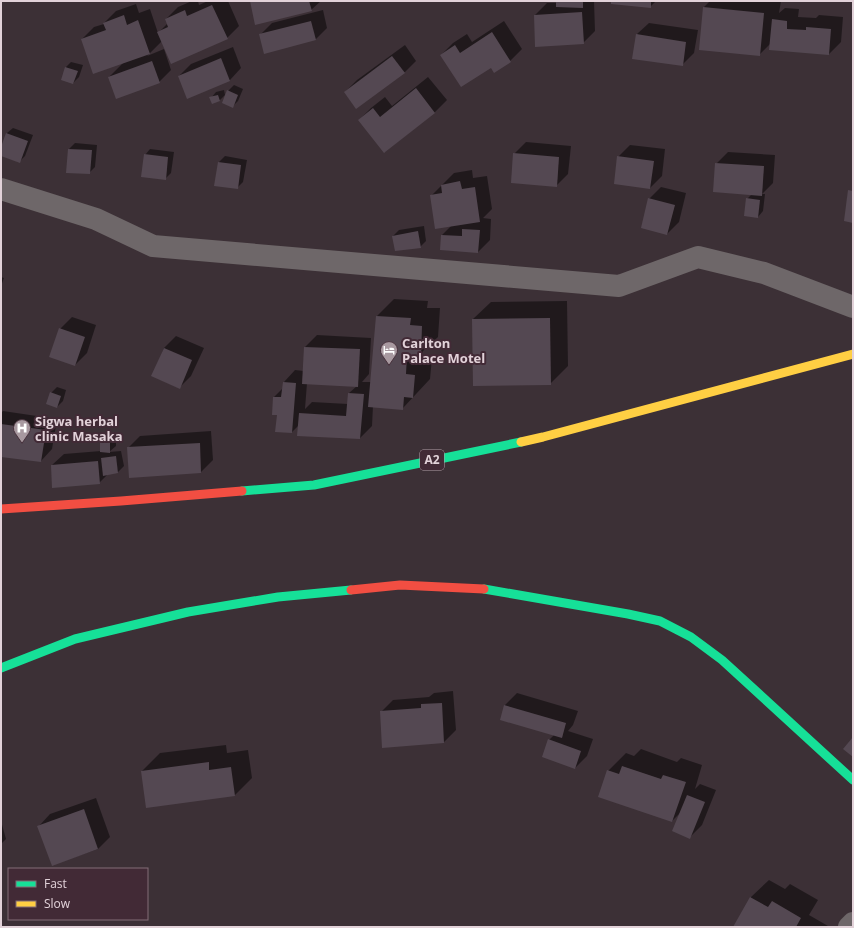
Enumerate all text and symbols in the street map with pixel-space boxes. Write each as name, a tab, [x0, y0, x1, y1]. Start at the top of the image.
place label: Carlton Palace Motel	[402, 334, 485, 367]
hotel icon: Carlton Palace Motel	[379, 340, 399, 365]
place label: Sigwa herbal clinic Masaka	[35, 412, 123, 445]
hospital icon: Sigwa herbal clinic Masaka	[12, 418, 32, 443]
road number: A2	[420, 450, 444, 470]
legend	[8, 868, 148, 920]
text: Fast	[44, 875, 67, 892]
text: Slow	[44, 895, 71, 912]

